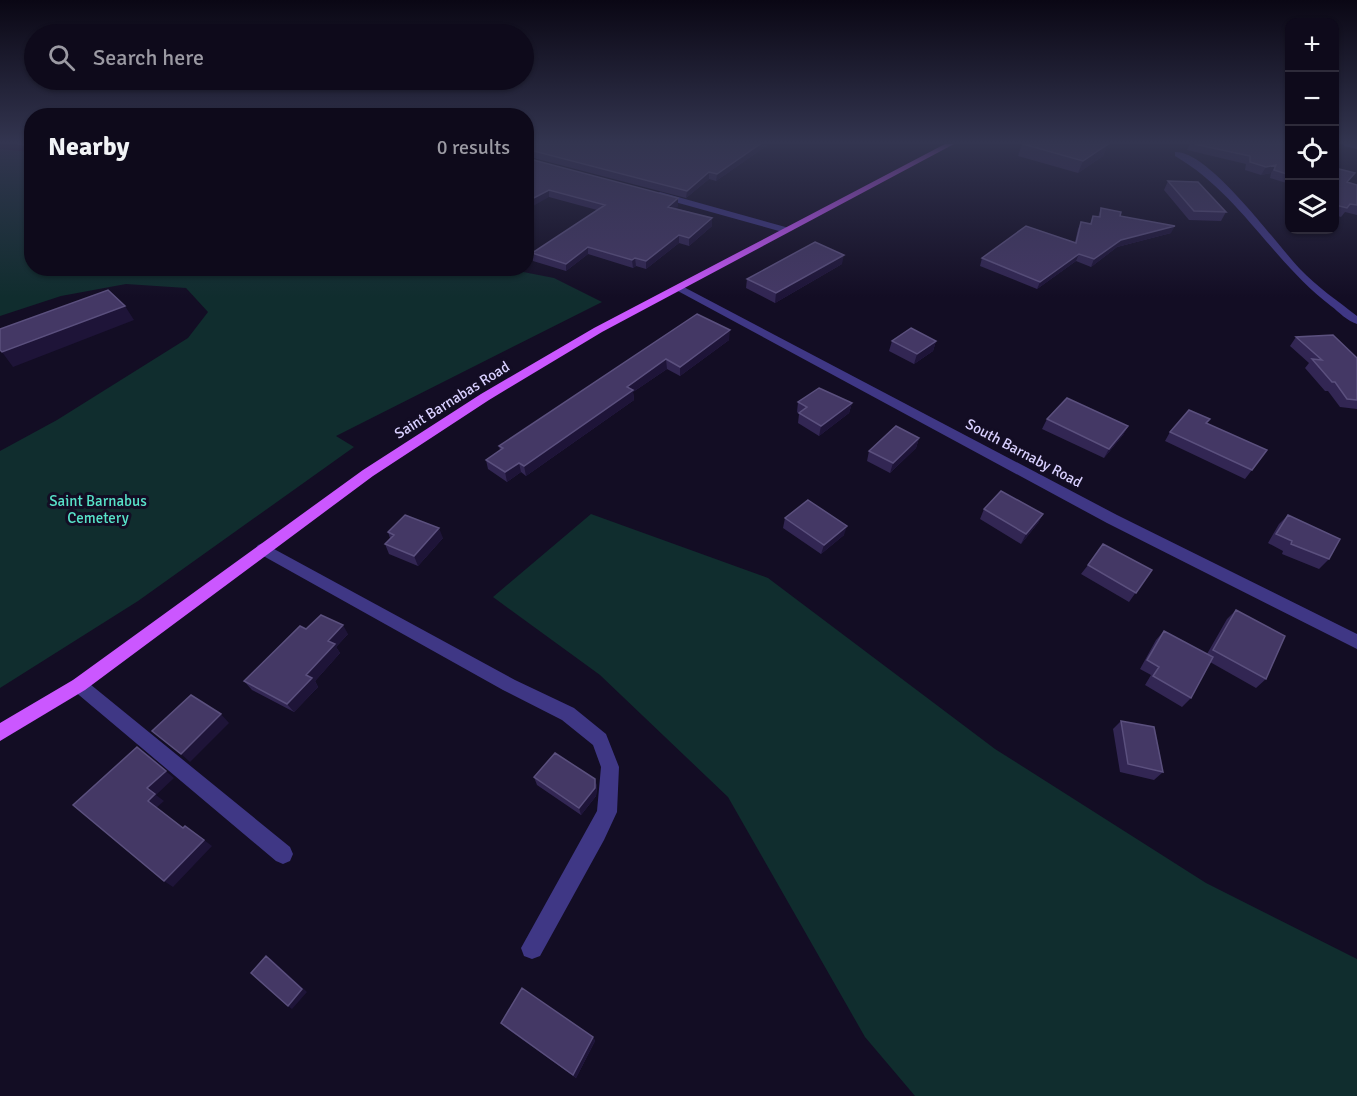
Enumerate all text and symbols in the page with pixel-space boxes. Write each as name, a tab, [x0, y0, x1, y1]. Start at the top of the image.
map controls	[1285, 18, 1339, 234]
button: +	[1285, 18, 1339, 72]
search box	[24, 24, 534, 90]
icon: search	[45, 41, 78, 74]
text: Search here	[93, 44, 204, 71]
button: −	[1285, 72, 1339, 126]
button: locate	[1285, 126, 1339, 180]
text: Nearby	[48, 131, 129, 163]
text: 0 results	[437, 135, 510, 160]
button: layers	[1285, 180, 1339, 234]
street label: Saint Barnabas Road	[391, 357, 513, 443]
street label: South Barnaby Road	[963, 415, 1085, 491]
park label: Saint Barnabus Cemetery	[49, 492, 147, 527]

